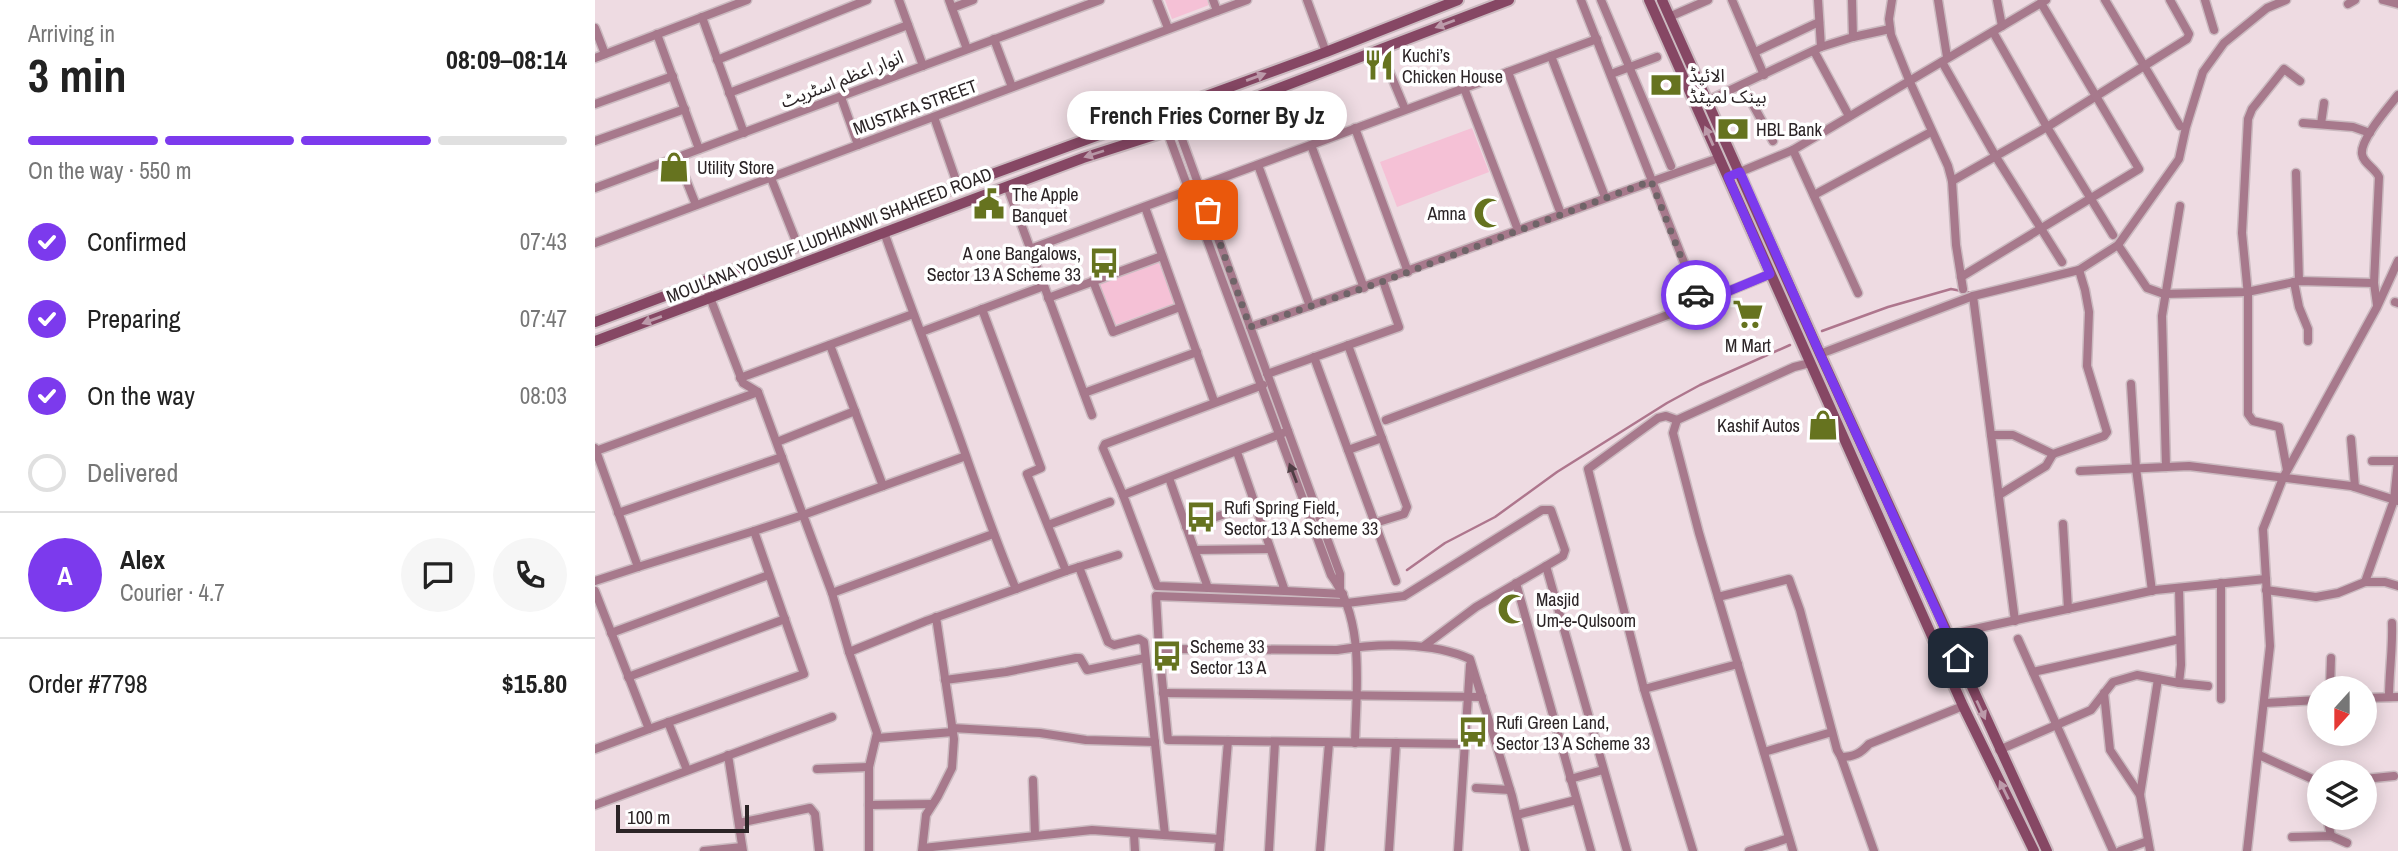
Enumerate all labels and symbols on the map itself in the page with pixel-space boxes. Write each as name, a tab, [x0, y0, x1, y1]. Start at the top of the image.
one-way arrow	[1435, 19, 1456, 30]
place label: Kuchi’s Chicken House	[1402, 43, 1503, 89]
street label: انوار اعظم اسٹریٹ	[777, 44, 907, 115]
restaurant icon: Kuchi’s Chicken House	[1362, 48, 1396, 82]
place label: الائیڈ بینک لمیٹڈ	[1689, 63, 1766, 109]
bank icon: الائیڈ بینک لمیٹڈ	[1649, 68, 1683, 102]
one-way arrow	[1246, 72, 1267, 83]
street label: MUSTAFA STREET	[850, 73, 980, 141]
callout: French Fries Corner By Jz	[1068, 91, 1348, 140]
bank icon: HBL Bank	[1716, 112, 1750, 146]
place label: HBL Bank	[1756, 117, 1823, 142]
one-way arrow	[1703, 125, 1714, 146]
one-way arrow	[1084, 149, 1105, 160]
shop icon: Utility Store	[657, 150, 691, 184]
place label: Utility Store	[697, 155, 774, 180]
street label: MOULANA YOUSUF LUDHIANWI SHAHEED ROAD	[663, 161, 995, 309]
pin	[1178, 180, 1238, 240]
place label: The Apple Banquet	[1012, 182, 1078, 228]
public building icon: The Apple Banquet	[972, 187, 1006, 221]
mosque icon: Amna	[1472, 196, 1506, 230]
place label: Amna	[1426, 201, 1466, 226]
place label: A one Bangalows, Sector 13 A Scheme 33	[927, 241, 1081, 287]
bus stop icon: A one Bangalows, Sector 13 A Scheme 33	[1087, 246, 1121, 280]
courier	[1661, 260, 1731, 330]
supermarket icon: M Mart	[1731, 297, 1765, 331]
one-way arrow	[641, 315, 662, 326]
place label: M Mart	[1725, 333, 1771, 358]
shop icon: Kashif Autos	[1806, 408, 1840, 442]
place label: Kashif Autos	[1717, 413, 1800, 438]
one-way arrow	[1287, 462, 1298, 483]
place label: Rufi Spring Field, Sector 13 A Scheme 33	[1224, 495, 1378, 541]
bus stop icon: Rufi Spring Field, Sector 13 A Scheme 33	[1184, 500, 1218, 534]
place label: Masjid Um-e-Qulsoom	[1536, 587, 1636, 633]
mosque icon: Masjid Um-e-Qulsoom	[1496, 592, 1530, 626]
pin	[1928, 628, 1988, 688]
place label: Scheme 33 Sector 13 A	[1190, 634, 1266, 680]
bus stop icon: Scheme 33 Sector 13 A	[1150, 639, 1184, 673]
north arrow	[2307, 676, 2377, 746]
one-way arrow	[1975, 700, 1987, 720]
place label: Rufi Green Land, Sector 13 A Scheme 33	[1496, 710, 1650, 756]
bus stop icon: Rufi Green Land, Sector 13 A Scheme 33	[1456, 715, 1490, 749]
one-way arrow	[1998, 780, 2010, 800]
scale bar	[616, 802, 749, 834]

